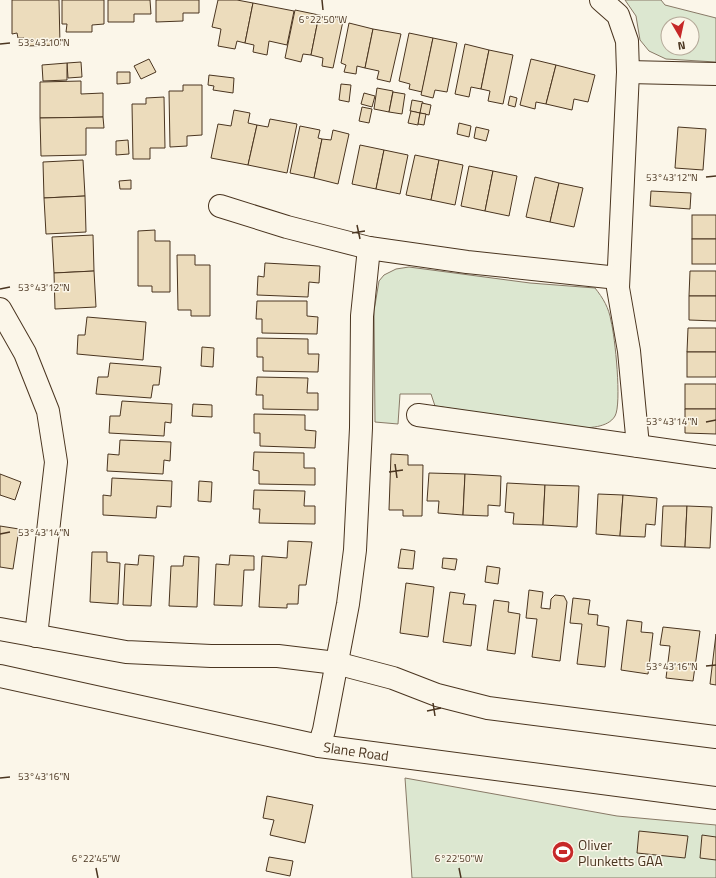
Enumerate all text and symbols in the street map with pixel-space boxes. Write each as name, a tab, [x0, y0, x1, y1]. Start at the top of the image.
text: 6°22'50"W	[299, 12, 347, 27]
north arrow	[660, 16, 700, 56]
text: 53°43'10"N	[18, 35, 70, 50]
text: N	[677, 37, 687, 54]
text: 53°43'12"N	[646, 170, 698, 185]
text: 53°43'12"N	[18, 280, 70, 295]
text: 53°43'14"N	[646, 414, 698, 429]
text: 53°43'14"N	[18, 525, 70, 540]
text: 53°43'16"N	[646, 659, 698, 674]
street label: Slane Road	[322, 736, 390, 766]
text: 53°43'16"N	[18, 769, 70, 784]
place label: Oliver Plunketts GAA	[578, 834, 663, 871]
sports icon: Oliver Plunketts GAA	[550, 839, 576, 865]
text: 6°22'45"W	[72, 851, 120, 866]
text: 6°22'50"W	[435, 851, 483, 866]

